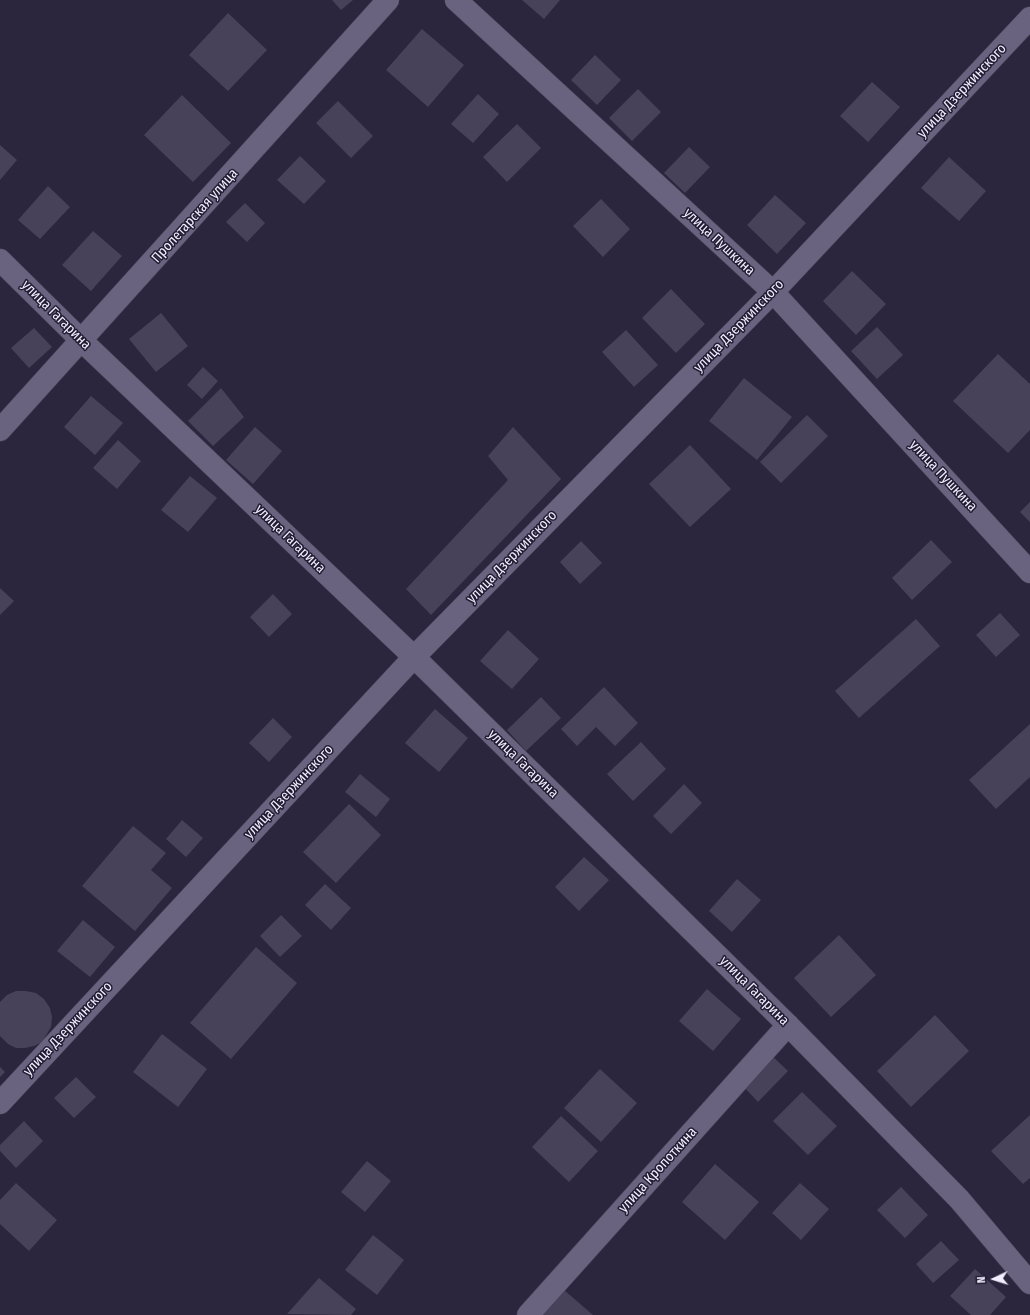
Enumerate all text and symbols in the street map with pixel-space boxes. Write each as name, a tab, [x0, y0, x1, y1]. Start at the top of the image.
street label: улица Дзержинского	[914, 40, 1010, 142]
street label: Пролетарская улица	[148, 165, 242, 267]
street label: улица Пушкина	[680, 205, 758, 279]
street label: улица Дзержинского	[690, 276, 788, 376]
street label: улица Гагарина	[18, 277, 94, 353]
street label: улица Пушкина	[906, 437, 980, 515]
street label: улица Гагарина	[251, 501, 329, 577]
street label: улица Дзержинского	[463, 507, 561, 607]
street label: улица Гагарина	[484, 726, 562, 802]
street label: улица Дзержинского	[241, 741, 337, 843]
street label: улица Гагарина	[716, 953, 792, 1029]
street label: улица Дзержинского	[20, 978, 116, 1080]
street label: улица Кропоткина	[615, 1124, 701, 1216]
north arrow	[974, 1259, 1014, 1299]
text: N	[975, 1276, 988, 1284]

